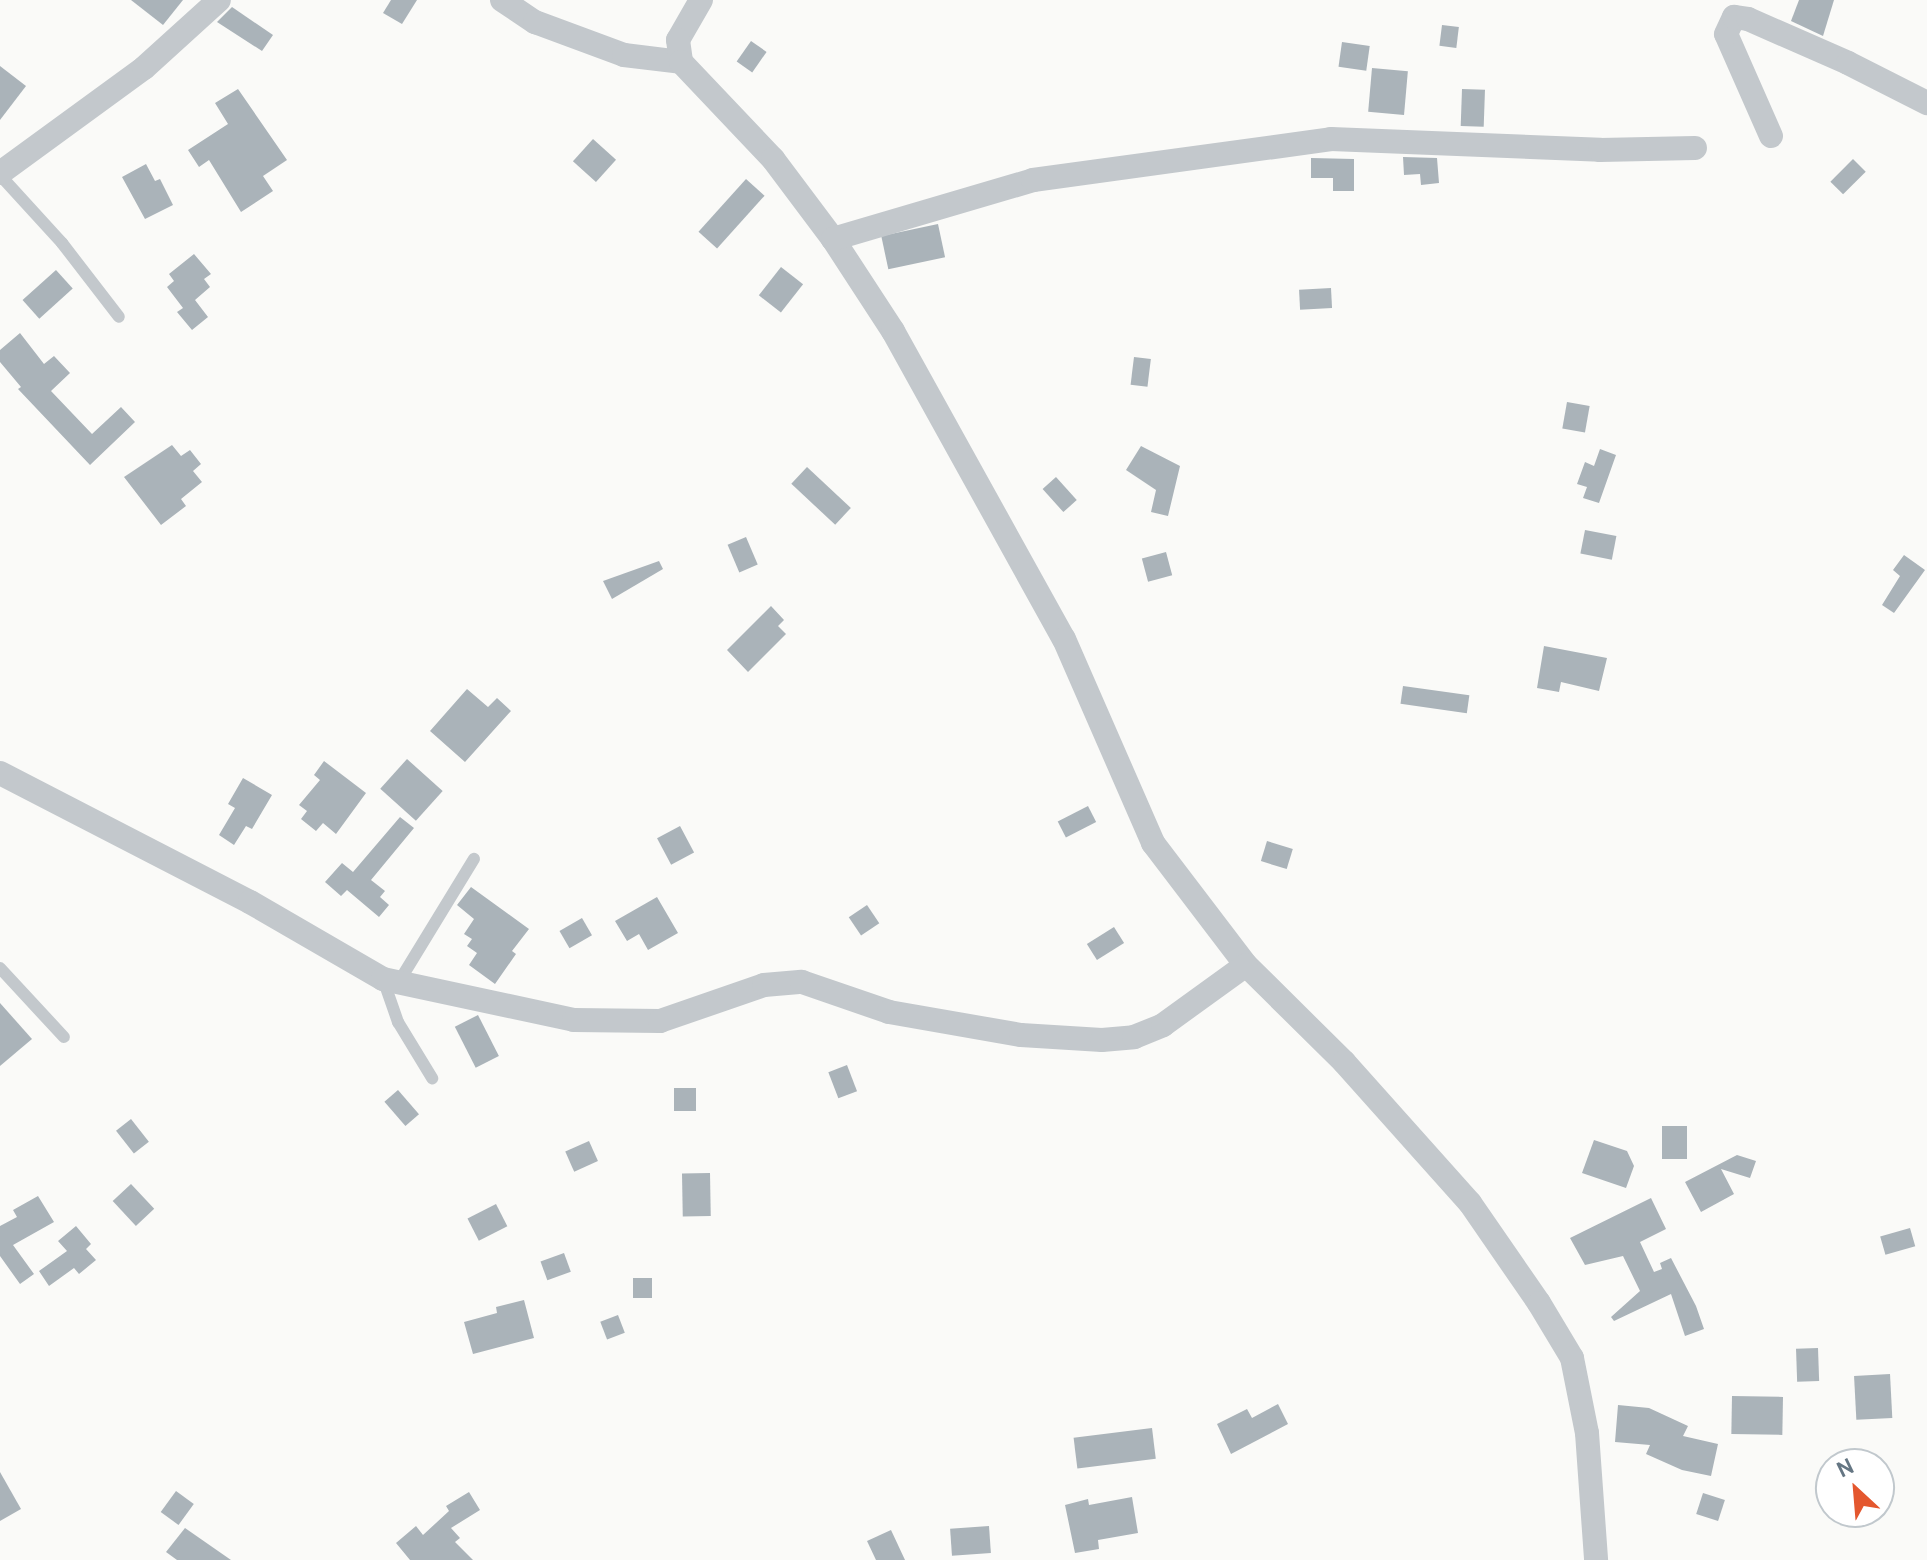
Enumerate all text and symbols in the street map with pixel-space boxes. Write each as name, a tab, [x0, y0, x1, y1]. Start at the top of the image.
north arrow	[1815, 1448, 1895, 1528]
text: N	[1832, 1452, 1858, 1483]

